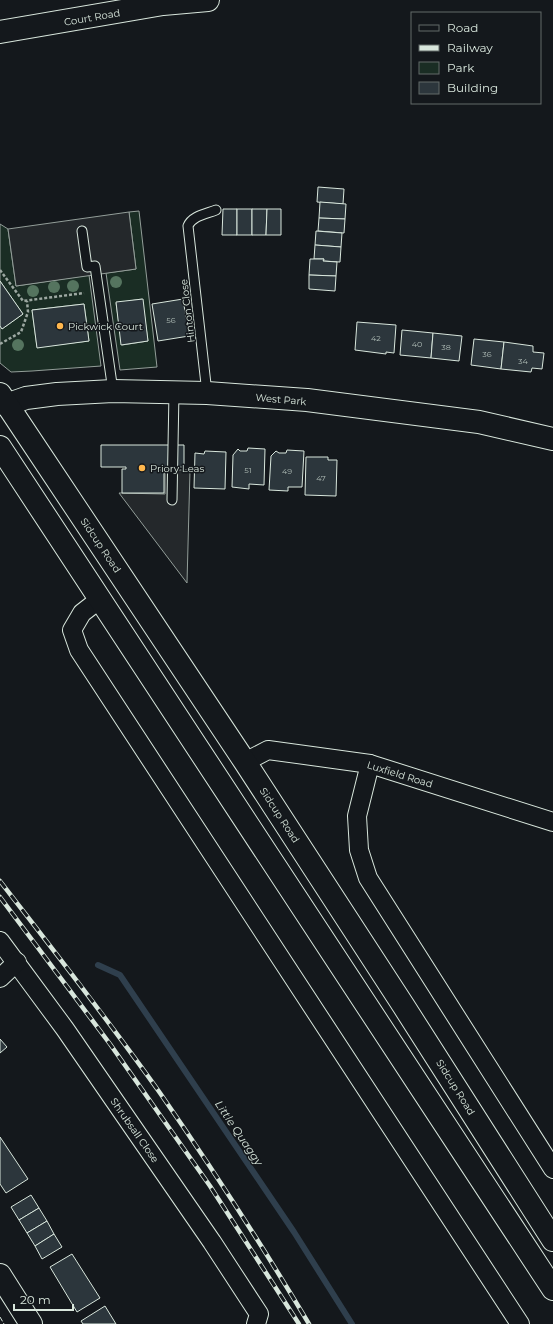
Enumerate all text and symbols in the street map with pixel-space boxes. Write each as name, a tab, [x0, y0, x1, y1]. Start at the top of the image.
street label: Court Road	[63, 6, 121, 29]
legend	[411, 12, 541, 104]
text: Road	[447, 20, 478, 35]
text: Railway	[447, 40, 493, 55]
text: Park	[447, 60, 475, 75]
text: Building	[447, 80, 498, 95]
street label: Hinton Close	[177, 278, 198, 344]
house number: 56	[166, 315, 176, 325]
place label: Pickwick Court	[68, 320, 143, 333]
marker: Pickwick Court	[55, 321, 65, 331]
house number: 42	[371, 333, 381, 343]
house number: 40	[412, 339, 422, 349]
house number: 38	[441, 342, 451, 352]
house number: 36	[482, 349, 492, 359]
house number: 34	[518, 356, 529, 366]
street label: West Park	[255, 391, 307, 408]
place label: Priory Leas	[150, 462, 204, 475]
marker: Priory Leas	[137, 463, 147, 473]
house number: 51	[244, 465, 252, 475]
house number: 49	[282, 466, 292, 476]
house number: 47	[316, 473, 326, 483]
street label: Sidcup Road	[77, 515, 124, 575]
street label: Luxfield Road	[365, 758, 434, 791]
street label: Sidcup Road	[257, 785, 302, 845]
street label: Sidcup Road	[433, 1057, 478, 1118]
street label: Shrubsall Close	[107, 1095, 162, 1165]
water label: Little Quaggy	[212, 1098, 267, 1169]
scale bar	[14, 1286, 73, 1312]
text: 20 m	[20, 1292, 51, 1307]

